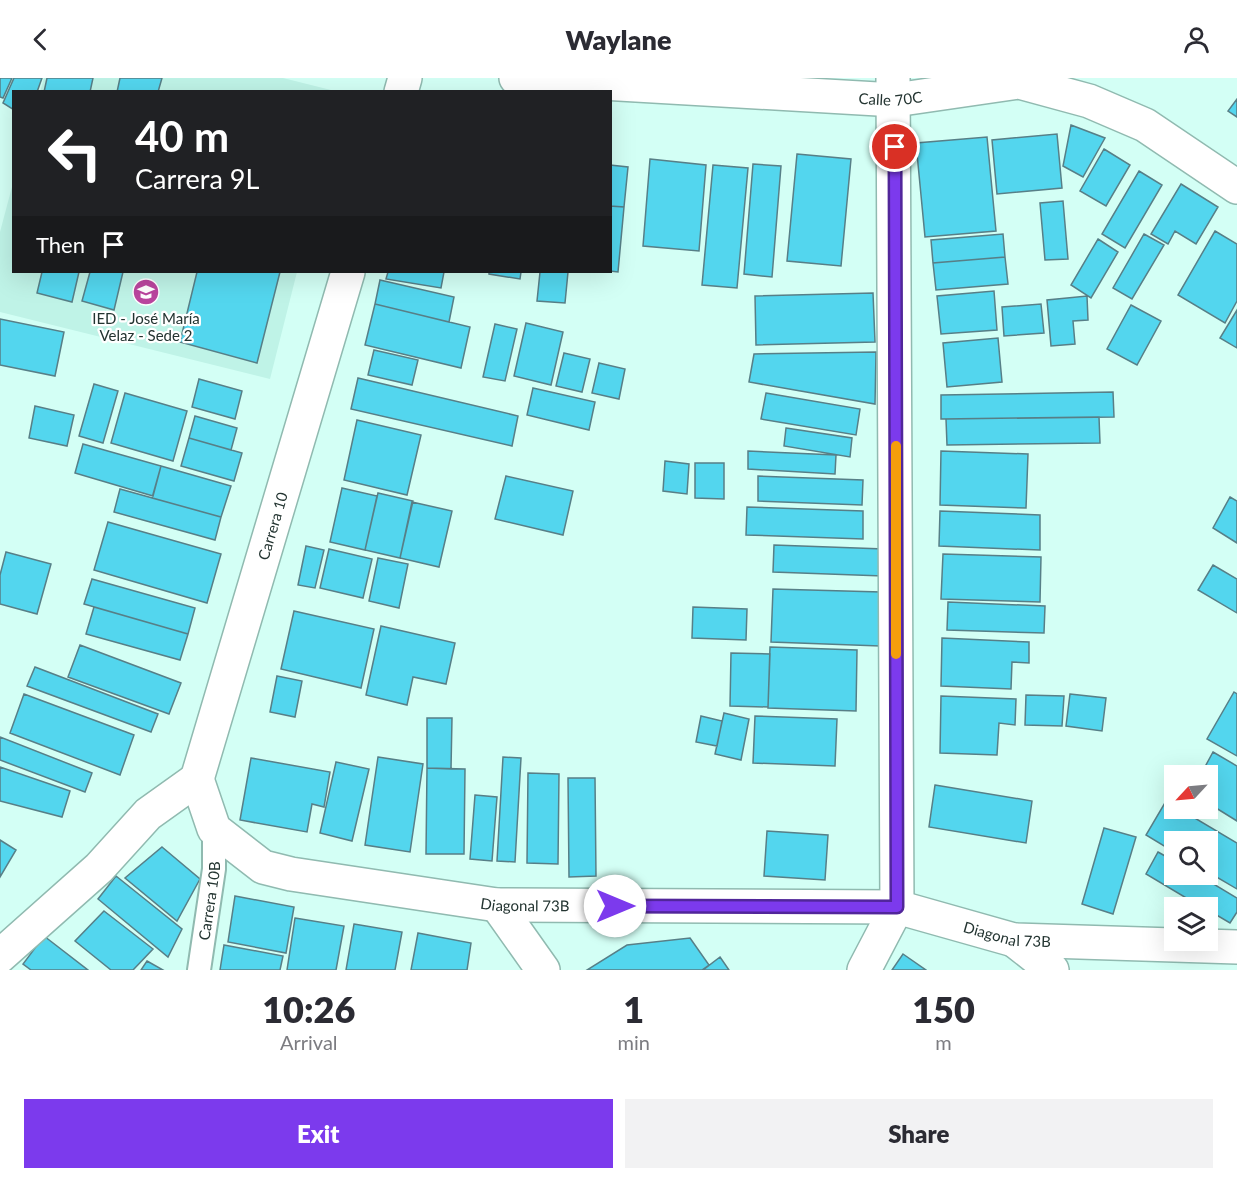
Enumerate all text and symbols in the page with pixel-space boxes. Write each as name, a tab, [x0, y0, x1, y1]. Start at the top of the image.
icon: back	[24, 23, 57, 56]
text: Waylane	[566, 23, 671, 56]
icon: person	[1180, 23, 1213, 56]
street label: Calle 70C	[858, 87, 923, 109]
text: 40 m	[135, 111, 229, 161]
icon: left	[36, 114, 114, 192]
pin	[869, 121, 920, 172]
icon: arrive	[878, 130, 911, 163]
text: Carrera 9L	[135, 162, 259, 195]
icon: arrive	[97, 228, 130, 261]
text: Then	[36, 231, 85, 258]
school or university icon: IED - José María Velaz - Sede 2	[131, 277, 161, 307]
place label: IED - José María Velaz - Sede 2	[92, 309, 200, 344]
street label: Carrera 10	[254, 490, 291, 562]
north arrow	[1164, 765, 1218, 819]
map controls	[1164, 765, 1218, 951]
button: search	[1164, 831, 1218, 885]
street label: Carrera 10B	[195, 861, 223, 942]
position arrow	[583, 874, 647, 938]
street label: Diagonal 73B	[479, 894, 569, 914]
button: layers	[1164, 897, 1218, 951]
street label: Diagonal 73B	[961, 917, 1051, 950]
text: 10:26	[262, 987, 355, 1031]
text: 1	[623, 987, 644, 1031]
text: 150	[912, 987, 975, 1031]
text: Arrival	[280, 1030, 338, 1054]
text: min	[618, 1030, 650, 1054]
text: m	[935, 1030, 952, 1054]
button: Exit	[24, 1099, 613, 1168]
button: Share	[625, 1099, 1213, 1168]

